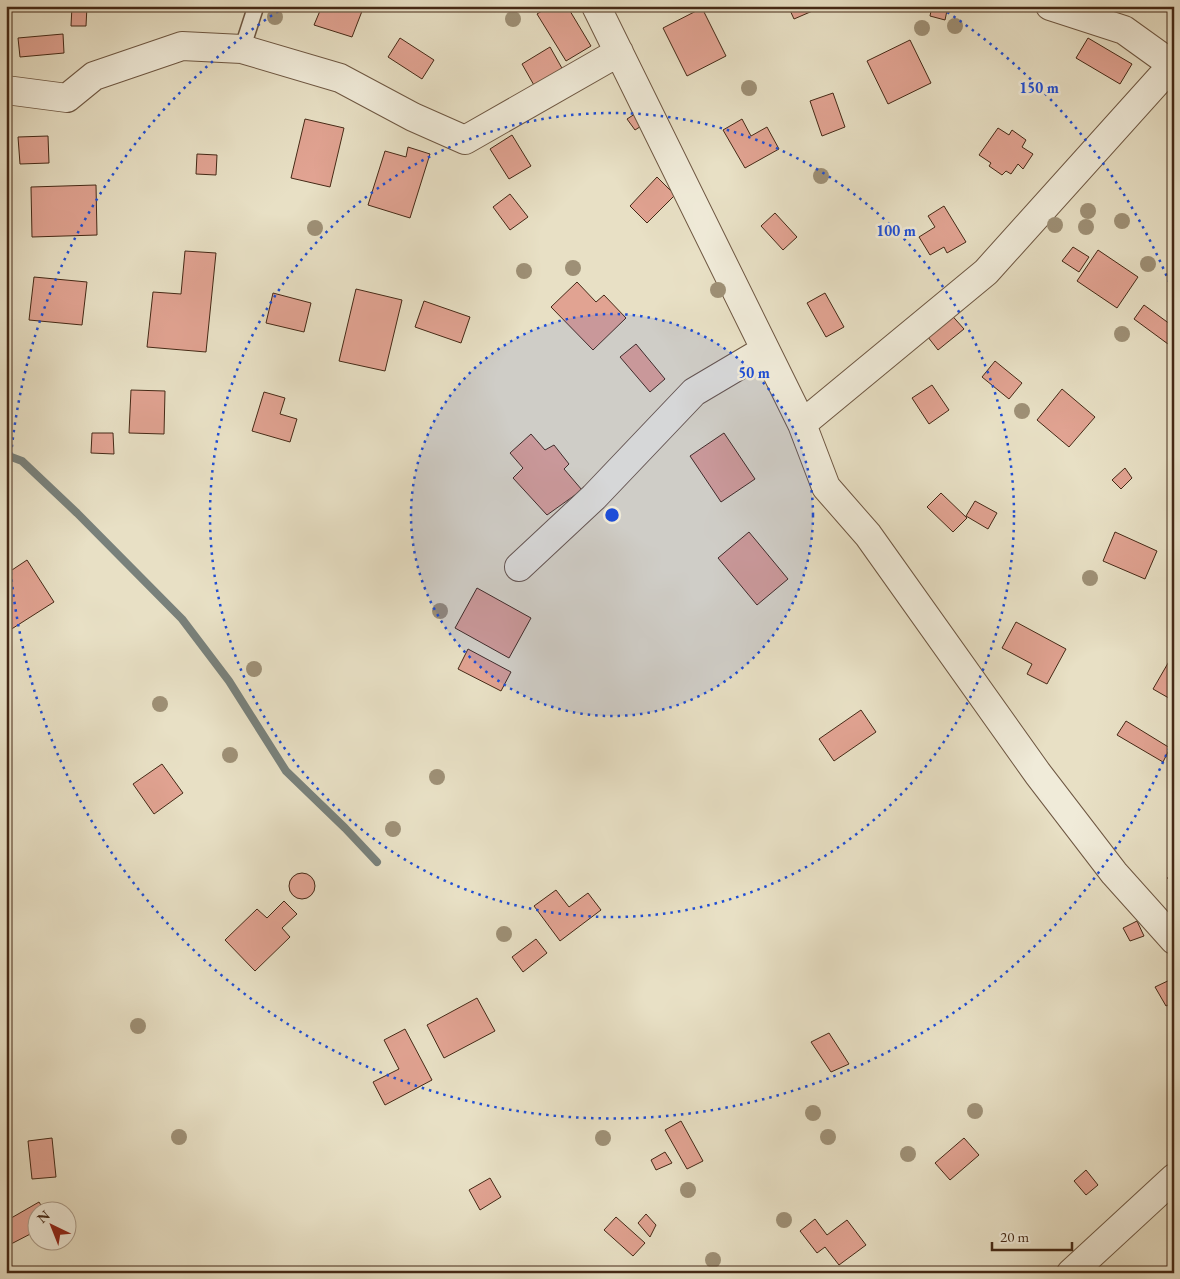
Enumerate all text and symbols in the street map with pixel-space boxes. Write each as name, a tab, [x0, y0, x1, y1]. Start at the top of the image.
text: 150 m	[1019, 78, 1059, 97]
text: 100 m	[876, 221, 916, 240]
text: 50 m	[738, 363, 770, 382]
centre of rings	[603, 506, 621, 524]
north arrow	[28, 1202, 78, 1252]
text: N	[33, 1206, 54, 1227]
scale bar	[992, 1219, 1072, 1251]
text: 20 m	[1000, 1227, 1029, 1246]

